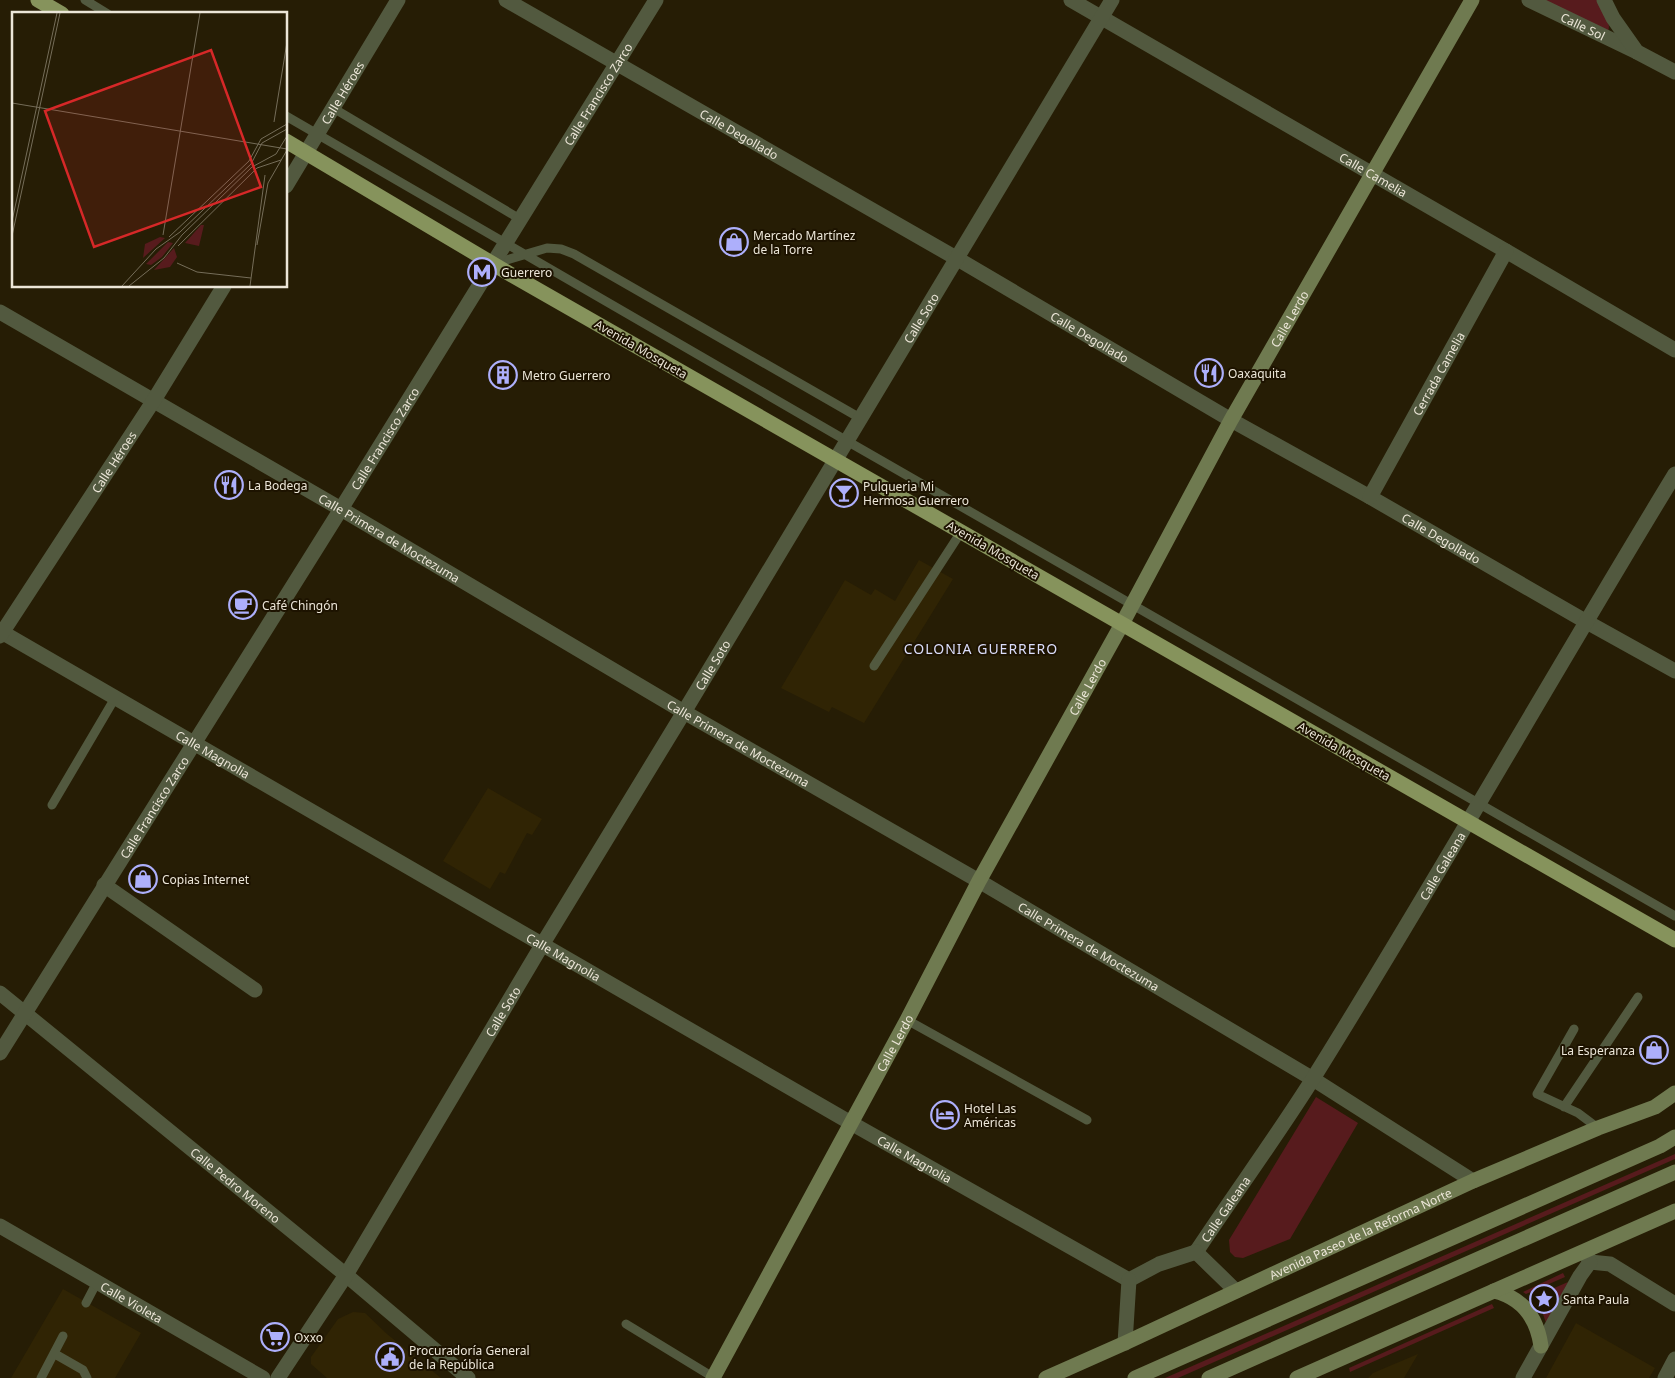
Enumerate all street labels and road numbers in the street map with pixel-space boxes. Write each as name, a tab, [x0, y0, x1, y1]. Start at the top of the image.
street label: Calle Sol	[1558, 8, 1608, 44]
street label: Calle Francisco Zarco	[560, 40, 636, 149]
street label: Calle Héroes	[317, 58, 368, 127]
street label: Calle Degollado	[697, 104, 782, 163]
street label: Calle Camelia	[1336, 148, 1410, 201]
street label: Calle Lerdo	[1266, 287, 1312, 350]
street label: Calle Soto	[899, 289, 943, 346]
street label: Calle Degollado	[1047, 307, 1132, 367]
street label: Avenida Mosqueta	[591, 315, 691, 383]
street label: Cerrada Camelia	[1408, 329, 1468, 419]
street label: Calle Francisco Zarco	[346, 384, 423, 493]
street label: Calle Héroes	[87, 427, 140, 496]
street label: Calle Primera de Moctezuma	[315, 489, 463, 586]
street label: Calle Degollado	[1399, 509, 1484, 567]
street label: Avenida Mosqueta	[943, 516, 1043, 584]
street label: Calle Soto	[691, 637, 734, 693]
street label: Calle Lerdo	[1064, 655, 1110, 718]
street label: Calle Primera de Moctezuma	[664, 695, 813, 791]
street label: Avenida Mosqueta	[1294, 717, 1394, 785]
street label: Calle Magnolia	[173, 726, 253, 782]
street label: Calle Francisco Zarco	[116, 753, 192, 862]
street label: Calle Galeana	[1415, 829, 1469, 903]
street label: Calle Primera de Moctezuma	[1015, 898, 1163, 995]
street label: Calle Magnolia	[523, 929, 604, 985]
street label: Calle Soto	[481, 983, 524, 1040]
street label: Calle Lerdo	[872, 1011, 917, 1075]
street label: Calle Magnolia	[874, 1131, 955, 1187]
street label: Calle Pedro Moreno	[187, 1143, 284, 1227]
street label: Calle Galeana	[1197, 1172, 1254, 1245]
street label: Avenida Paseo de la Reforma Norte	[1266, 1183, 1455, 1283]
street label: Calle Violeta	[97, 1277, 166, 1327]

